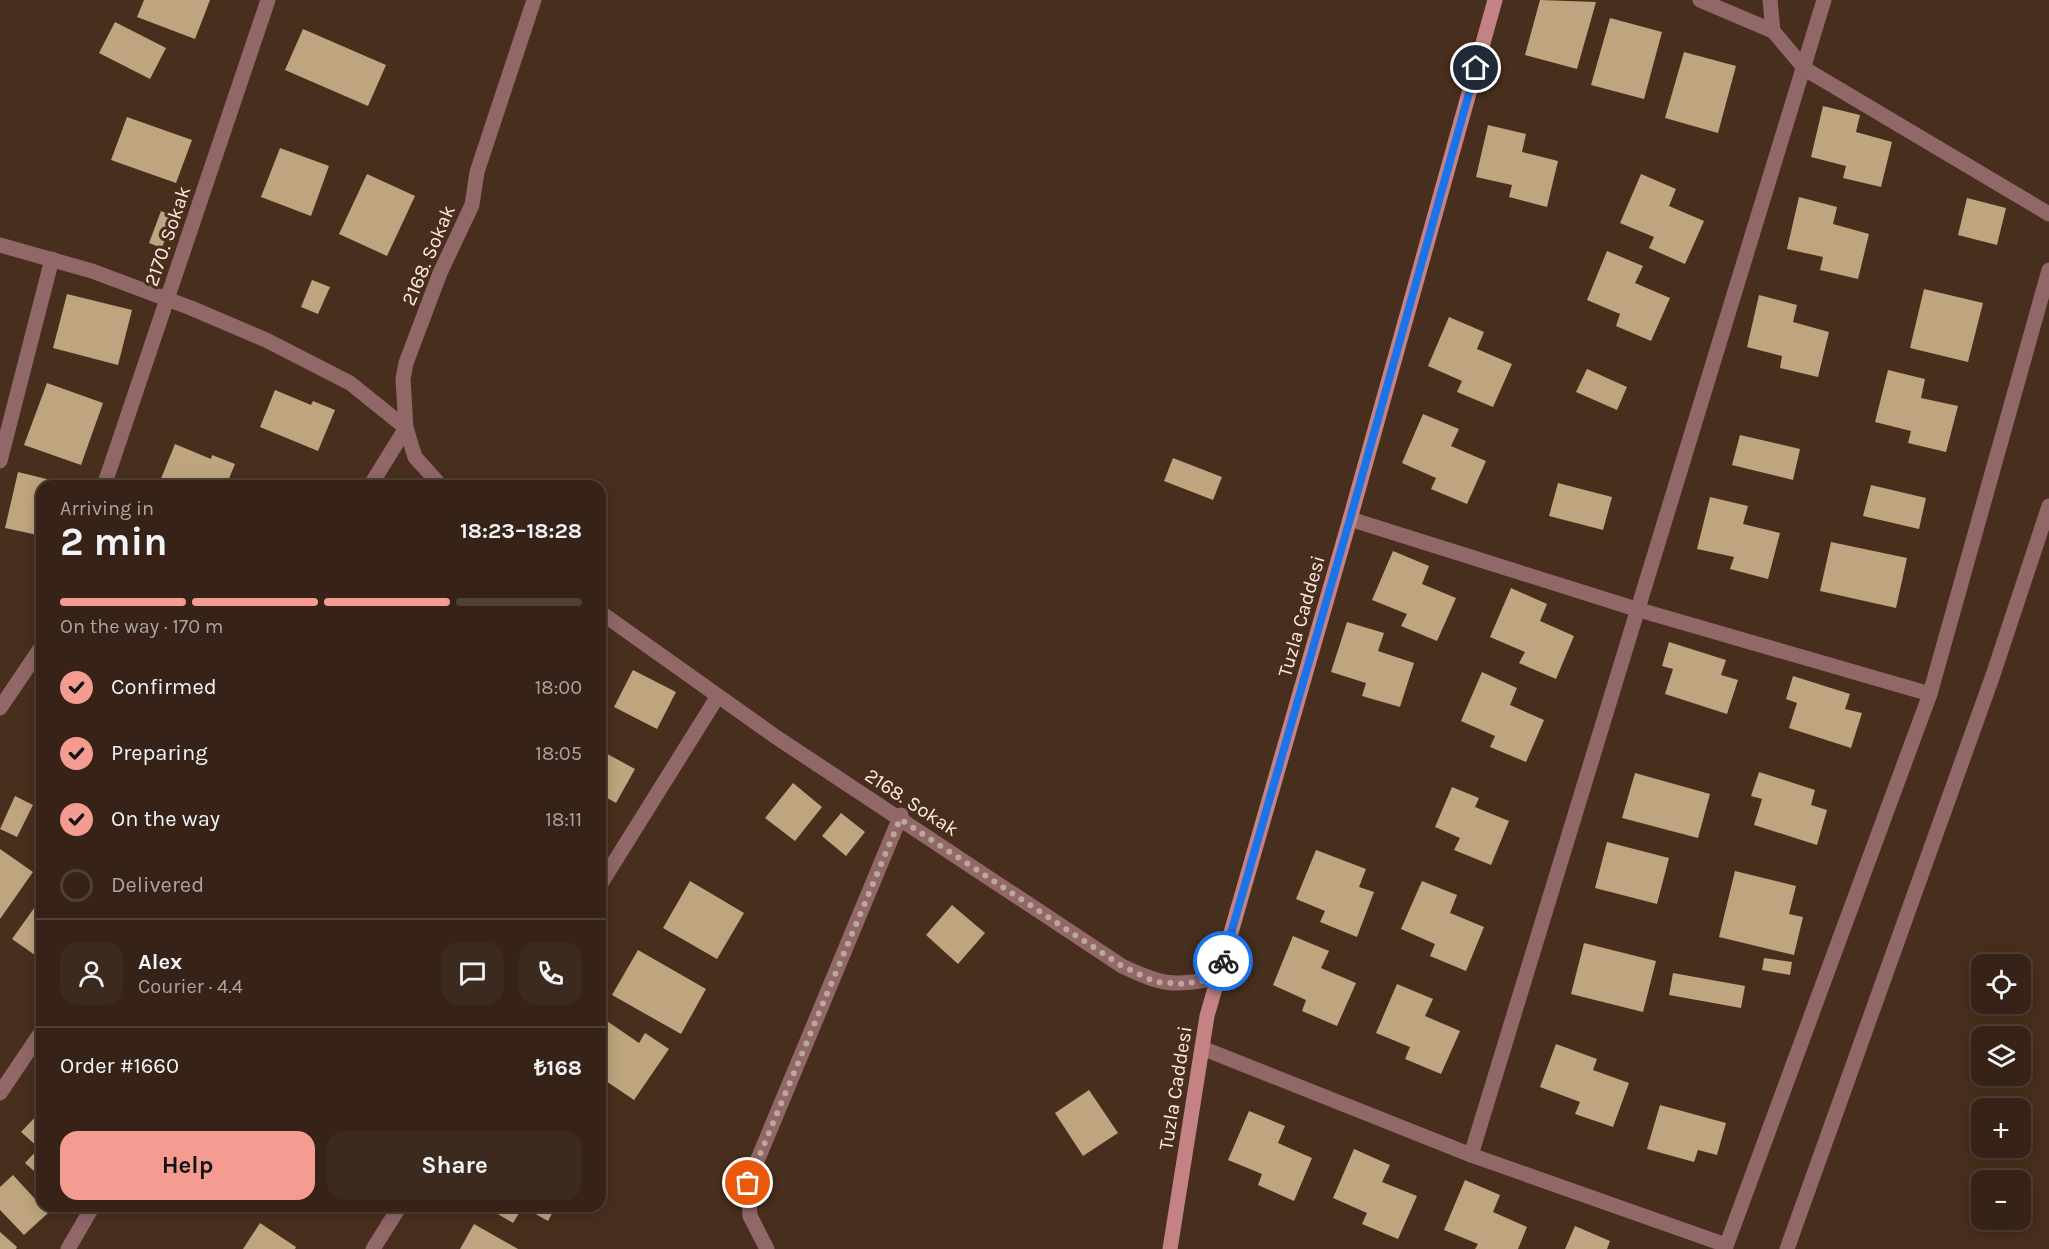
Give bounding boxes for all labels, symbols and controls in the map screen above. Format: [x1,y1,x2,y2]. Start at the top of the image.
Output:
pin [1450,42,1501,93]
icon: home [1459,51,1492,84]
street label: 2170. Sokak [140,183,195,289]
street label: 2168. Sokak [397,202,460,309]
text: Arriving in [60,497,154,520]
text: 18:23–18:28 [460,518,582,544]
text: 2 min [60,519,168,565]
street label: Tuzla Caddesi [1273,553,1330,680]
text: On the way · 170 m [60,615,224,638]
icon: check [60,671,93,704]
text: Confirmed [111,674,217,700]
text: 18:00 [535,676,582,699]
icon: check [60,737,93,770]
text: Preparing [111,740,208,766]
text: 18:05 [535,742,582,765]
street label: 2168. Sokak [861,764,963,841]
icon: check [60,803,93,836]
text: On the way [111,806,220,832]
text: 18:11 [545,808,582,831]
text: Delivered [111,872,204,898]
courier [1193,931,1253,991]
button: person [60,942,123,1005]
button: chat [441,942,504,1005]
button: phone [519,942,582,1005]
icon: bike [1207,945,1240,978]
text: Alex [138,949,182,975]
map controls [1971,954,2031,1230]
button: locate [1971,954,2031,1014]
text: Courier · 4.4 [138,975,243,998]
street label: Tuzla Caddesi [1154,1024,1197,1152]
button: layers [1971,1026,2031,1086]
text: Order #1660 [60,1053,179,1079]
text: ₺168 [534,1055,582,1081]
button: + [1971,1098,2031,1158]
button: Help [60,1131,315,1200]
button: Share [327,1131,582,1200]
pin [722,1157,773,1208]
icon: bag [731,1166,764,1199]
button: − [1971,1170,2031,1230]

